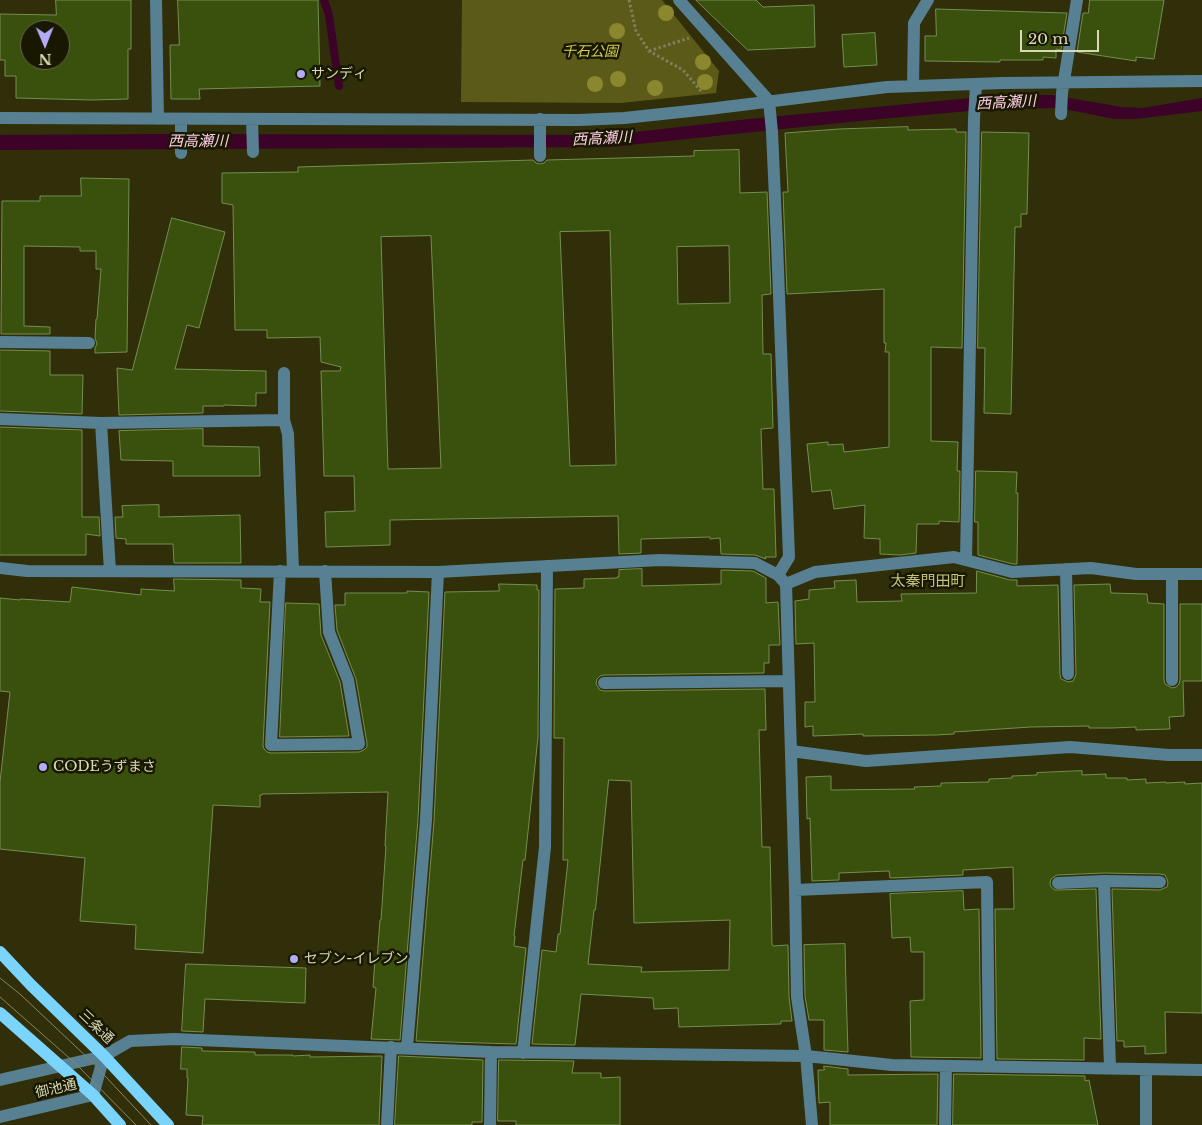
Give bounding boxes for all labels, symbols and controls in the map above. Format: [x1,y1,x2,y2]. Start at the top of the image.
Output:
north arrow [20,20,70,70]
scale bar [1022,20,1101,52]
text: 20 m [1028,29,1068,48]
park label: 千石公園 [562,44,618,60]
text: N [39,50,52,68]
place label: サンディ [311,66,367,82]
marker: サンディ [295,68,307,80]
water label: 西高瀬川 [976,92,1036,114]
water label: 西高瀬川 [572,128,632,150]
water label: 西高瀬川 [168,133,228,151]
district label: 太秦門田町 [891,573,965,591]
place label: CODEうずまさ [53,759,156,775]
marker: CODEうずまさ [37,761,49,773]
place label: セブン-イレブン [304,951,408,967]
marker: セブン-イレブン [288,953,300,965]
street label: 三条通 [75,1006,117,1048]
street label: 御池通 [34,1076,78,1102]

